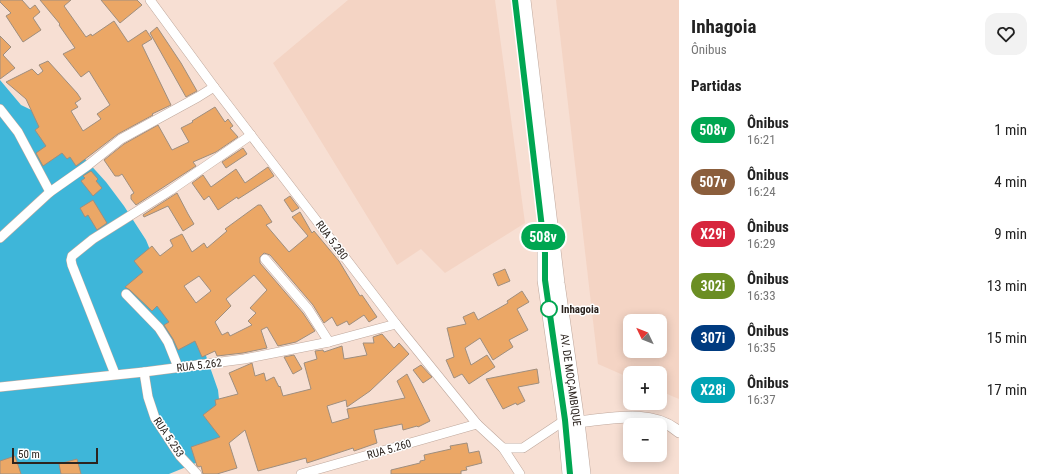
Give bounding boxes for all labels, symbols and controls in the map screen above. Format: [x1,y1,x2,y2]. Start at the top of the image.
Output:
button: heart [985,13,1027,55]
text: Inhagoia [691,15,757,38]
text: Ônibus [691,42,727,57]
text: Partidas [691,77,742,95]
text: Ônibus [747,114,789,132]
text: 1 min [994,121,1027,139]
text: 508v [699,122,727,138]
text: 16:21 [747,132,776,147]
text: Ônibus [747,166,789,184]
text: 4 min [994,173,1027,191]
text: 507v [699,174,727,190]
text: 16:24 [747,184,776,199]
street label: RUA 5.280 [313,218,350,262]
text: Ônibus [747,218,789,236]
line badge: 508v [515,224,571,250]
text: 9 min [994,225,1027,243]
text: X29i [700,226,726,242]
text: 508v [529,229,557,245]
text: 16:29 [747,236,776,251]
text: Ônibus [747,270,789,288]
text: 13 min [987,277,1027,295]
text: 302i [701,278,725,294]
text: 16:33 [747,288,776,303]
marker: Inhagoia [540,300,558,318]
place label: Inhagoia [561,303,599,316]
north arrow [623,314,667,358]
map controls [623,314,667,462]
text: Ônibus [747,322,789,340]
text: 15 min [987,329,1027,347]
text: 307i [701,330,725,346]
street label: AV. DE MOÇAMBIQUE [558,333,584,428]
text: 16:35 [747,340,776,355]
street label: RUA 5.262 [176,356,222,375]
button: + [623,366,667,410]
text: Ônibus [747,374,789,392]
text: 17 min [987,381,1027,399]
text: X28i [700,382,726,398]
text: 16:37 [747,392,776,407]
street label: RUA 5.253 [151,415,187,460]
button: − [623,418,667,462]
street label: RUA 5.260 [366,437,413,462]
scale bar [12,446,98,465]
text: 50 m [18,448,40,461]

